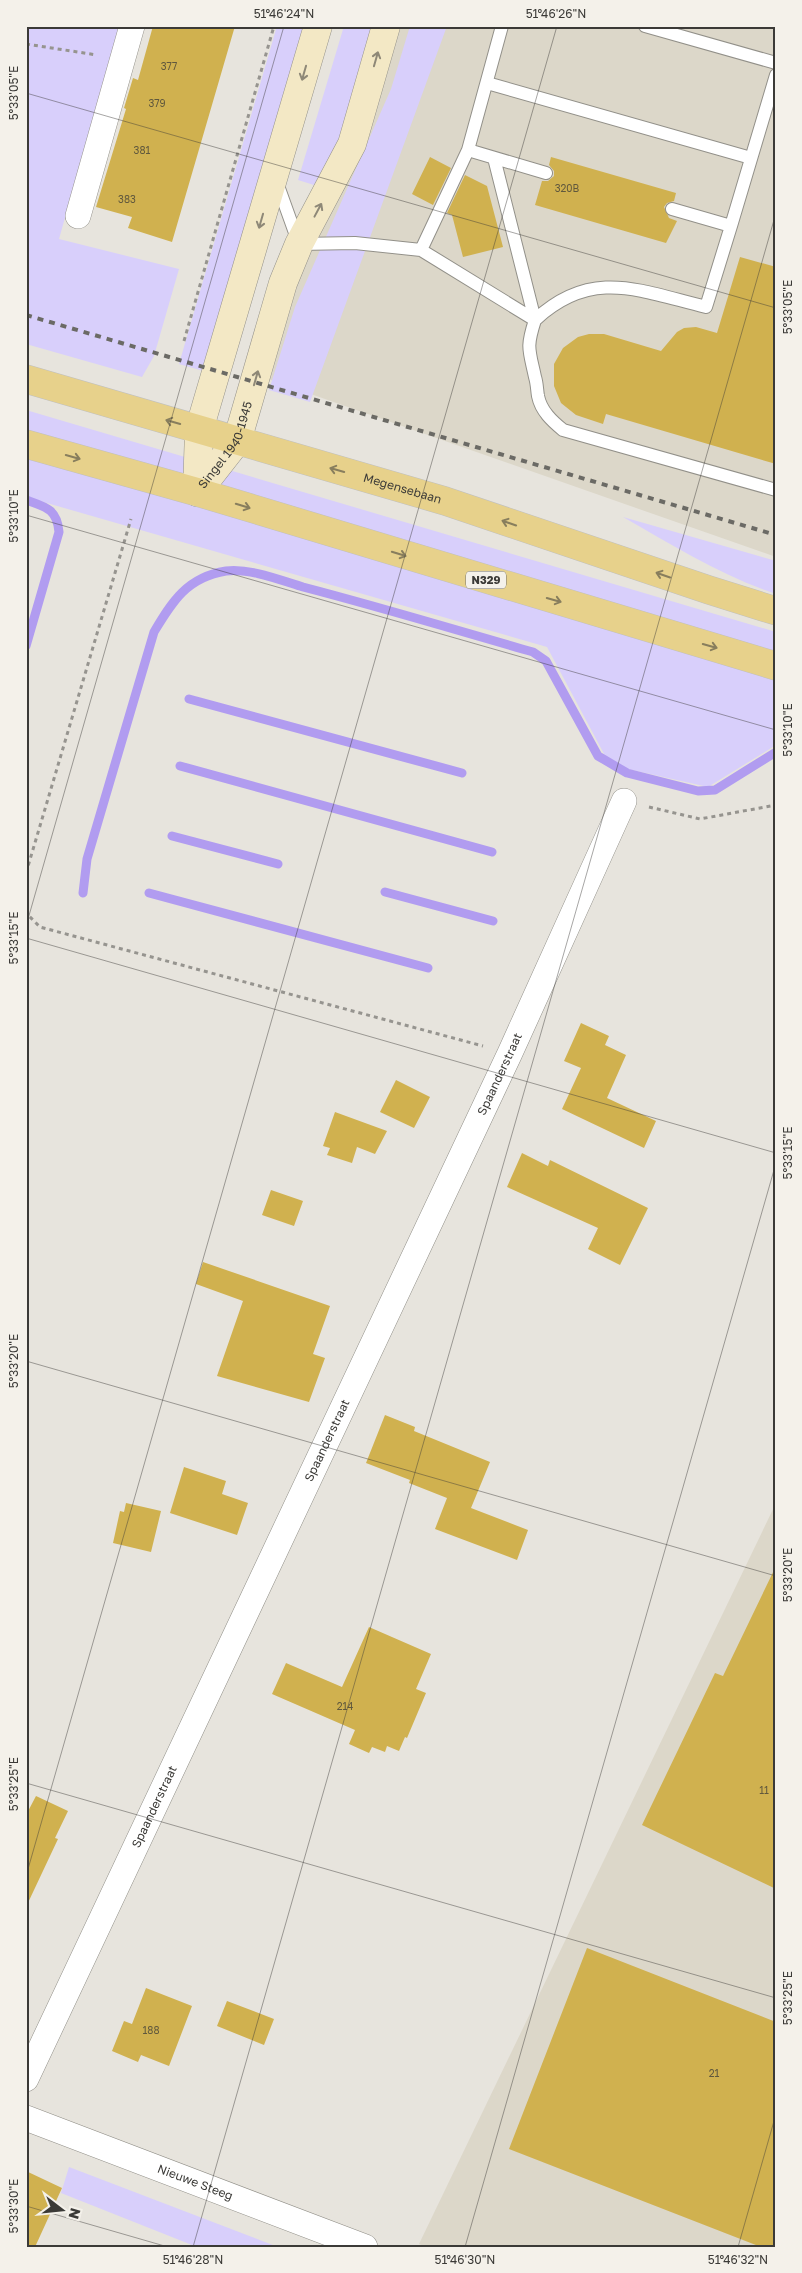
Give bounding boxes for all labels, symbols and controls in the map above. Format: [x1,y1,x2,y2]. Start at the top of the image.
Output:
text: 51°46'24"N [254,6,314,21]
text: 51°46'26"N [526,6,586,21]
one-way arrow [372,51,382,67]
house number: 377 [161,60,177,72]
one-way arrow [298,65,308,81]
text: 5°33'05"E [6,66,21,120]
house number: 379 [148,97,166,109]
house number: 381 [134,144,151,156]
house number: 320B [555,182,580,194]
house number: 383 [118,193,136,205]
one-way arrow [313,202,323,217]
one-way arrow [256,213,265,229]
text: 5°33'05"E [780,280,795,334]
one-way arrow [252,370,262,386]
street label: Singel 1940-1945 [195,400,255,491]
one-way arrow [166,417,182,427]
one-way arrow [65,453,81,463]
one-way arrow [329,465,345,474]
street label: Megensebaan [362,470,443,507]
text: 5°33'10"E [6,489,21,543]
one-way arrow [235,502,251,512]
one-way arrow [502,518,517,527]
one-way arrow [390,549,406,559]
one-way arrow [655,570,671,579]
road number: N329 [466,572,506,588]
one-way arrow [546,596,562,606]
one-way arrow [702,642,718,652]
text: 5°33'10"E [780,703,795,757]
text: 5°33'15"E [6,911,21,965]
street label: Spaanderstraat [474,1030,525,1117]
text: 5°33'15"E [780,1126,795,1180]
text: 5°33'20"E [6,1334,21,1388]
street label: Spaanderstraat [301,1397,353,1484]
text: 5°33'20"E [780,1548,795,1602]
house number: 214 [337,1700,353,1712]
text: 5°33'25"E [6,1757,21,1811]
street label: Spaanderstraat [128,1763,180,1850]
house number: 11 [759,1784,769,1796]
text: 5°33'25"E [780,1971,795,2025]
house number: 188 [142,2024,160,2036]
house number: 21 [709,2067,719,2079]
street label: Nieuwe Steeg [155,2161,235,2203]
text: 5°33'30"E [6,2179,21,2233]
north arrow [38,2186,88,2236]
text: N [65,2206,85,2221]
text: 51°46'28"N [163,2252,223,2267]
text: 51°46'30"N [435,2252,495,2267]
text: 51°46'32"N [708,2252,768,2267]

